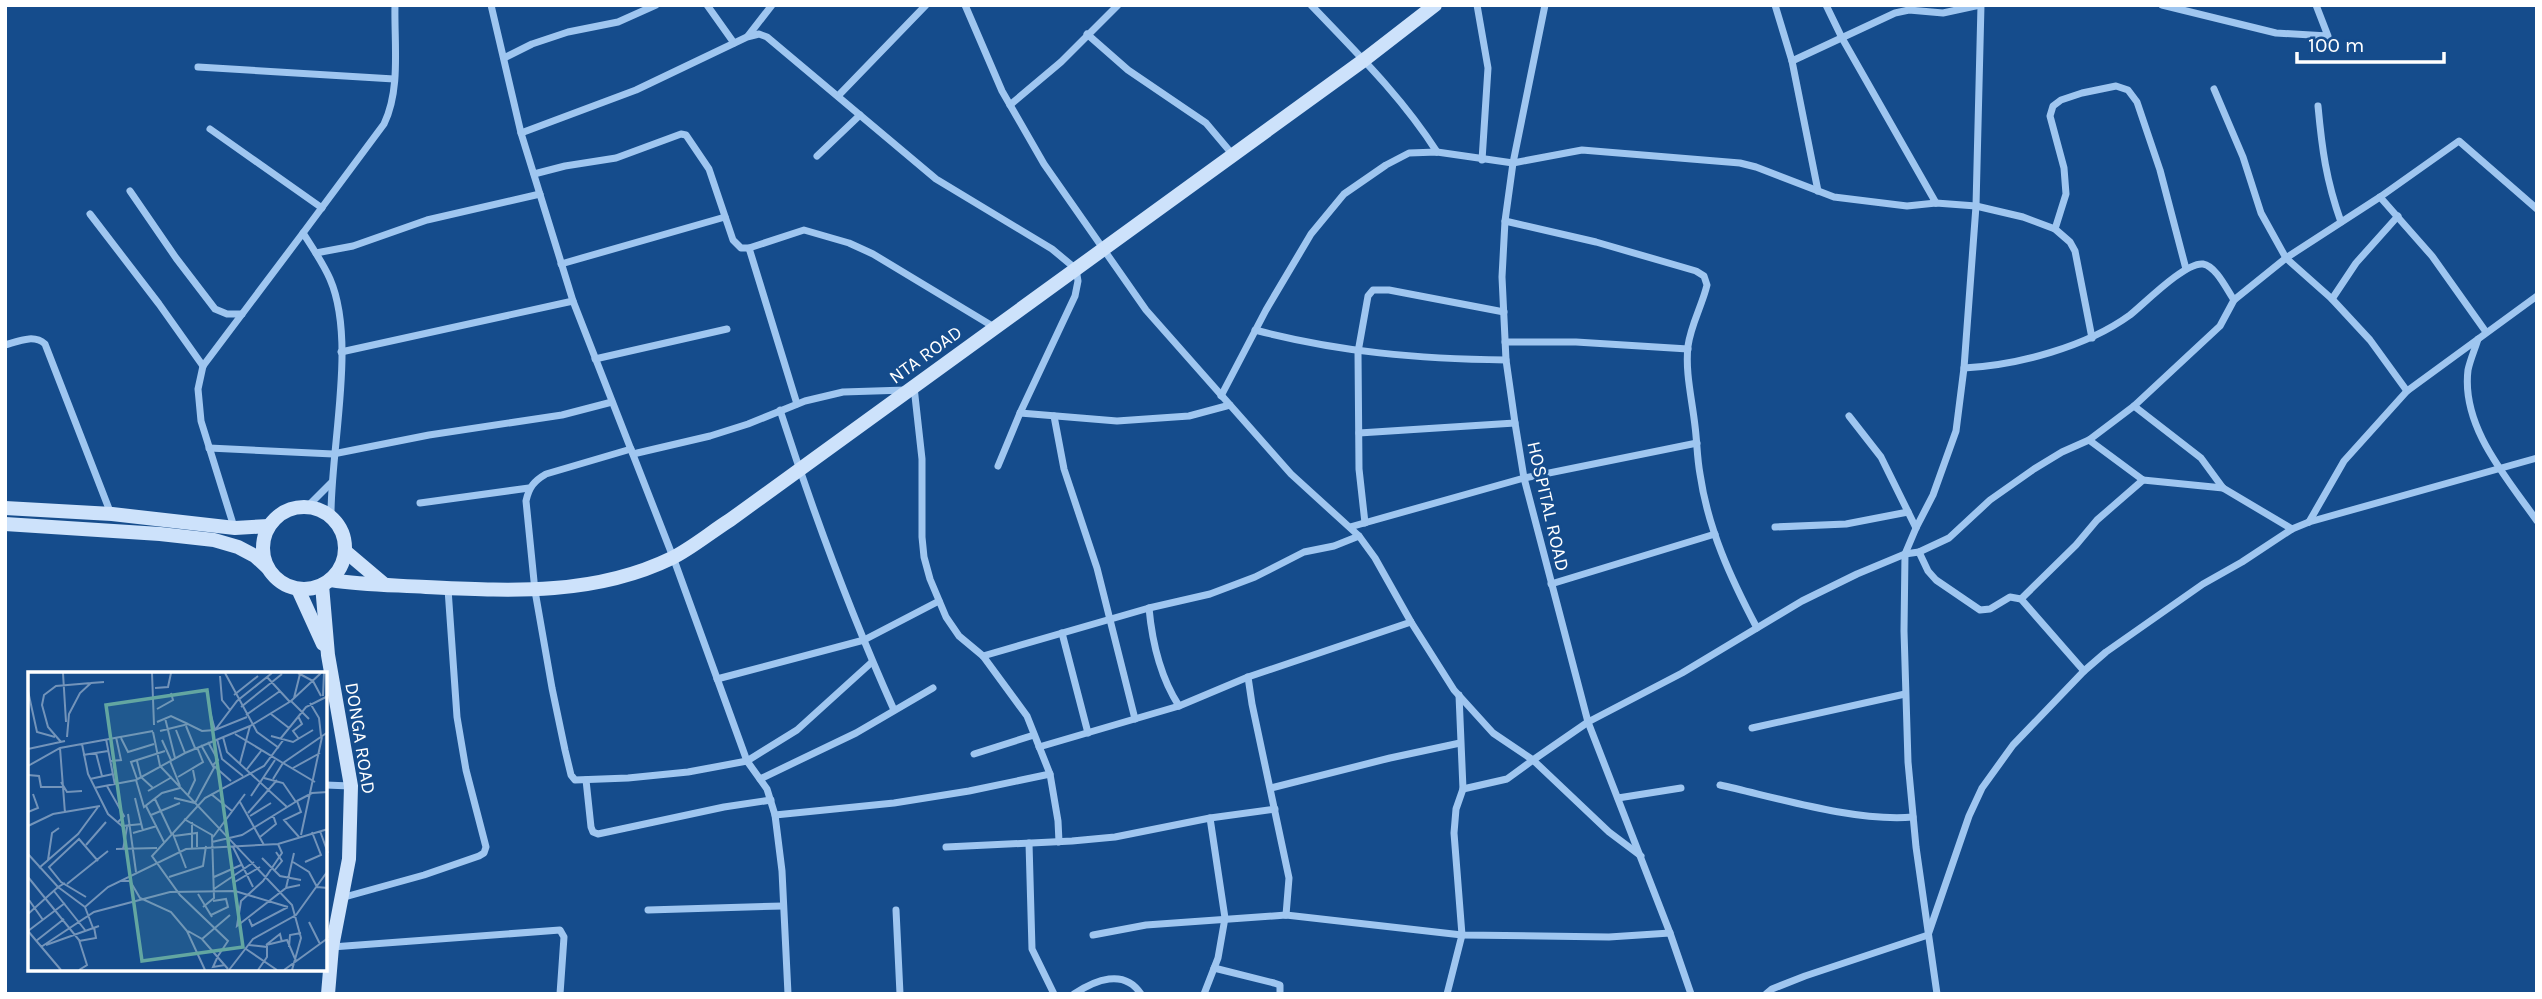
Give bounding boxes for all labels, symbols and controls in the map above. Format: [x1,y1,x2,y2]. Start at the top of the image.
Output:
scale bar [2297,21,2444,65]
text: 100 m [2308,33,2365,57]
street label: NTA ROAD [885,321,966,389]
street label: HOSPITAL ROAD [1522,439,1574,573]
inset map [28,672,327,971]
street label: DONGA ROAD [340,681,380,796]

